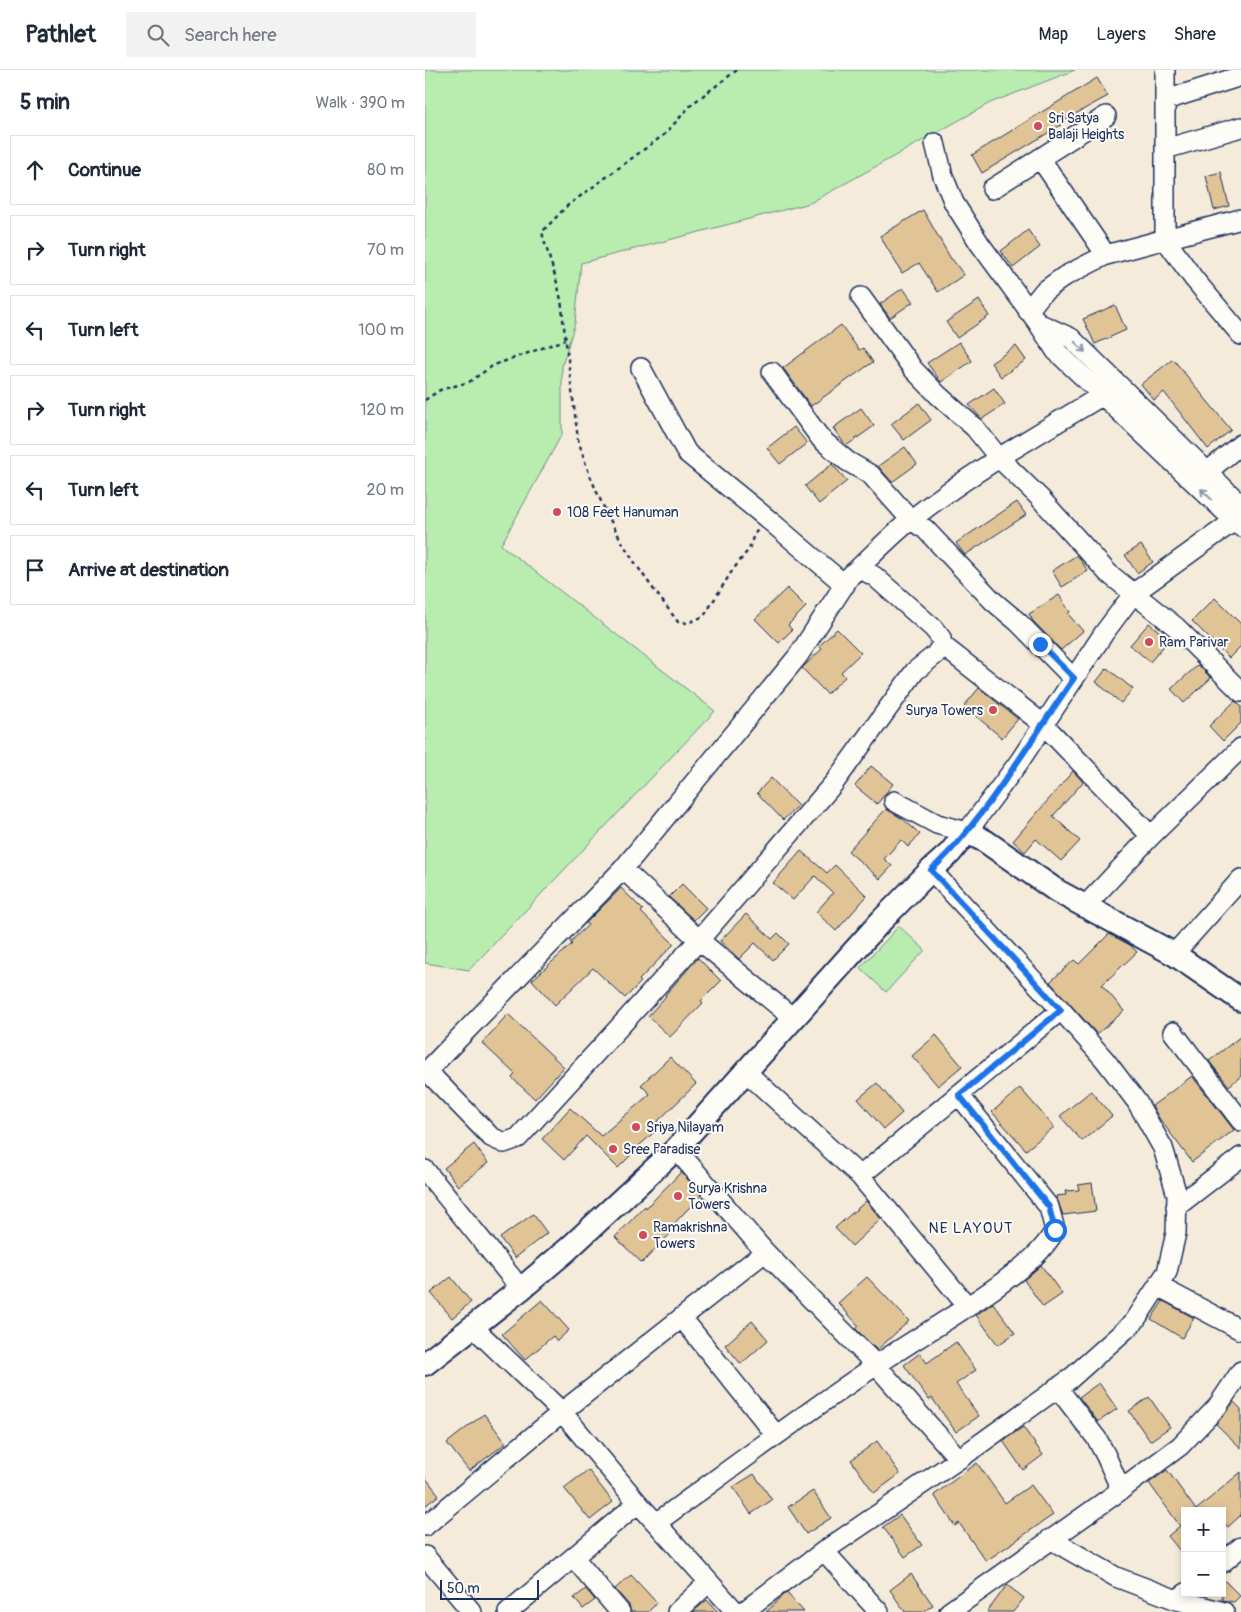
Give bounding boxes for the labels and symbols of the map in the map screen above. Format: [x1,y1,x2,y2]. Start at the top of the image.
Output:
place label: Sri Satya Balaji Heights [1048,110,1125,143]
marker: Sri Satya Balaji Heights [1032,120,1044,132]
one-way arrow [1074,340,1086,353]
one-way arrow [1200,487,1212,500]
place label: 108 Feet Hanuman [567,504,679,521]
marker: 108 Feet Hanuman [551,506,563,518]
route end [1029,633,1052,656]
place label: Ram Parivar [1159,634,1228,651]
marker: Ram Parivar [1143,636,1155,648]
place label: Surya Towers [905,702,984,719]
marker: Surya Towers [987,704,999,716]
place label: Sriya Nilayam [646,1119,724,1136]
marker: Sriya Nilayam [630,1121,642,1133]
place label: Sree Paradise [623,1141,701,1158]
marker: Sree Paradise [607,1143,619,1155]
place label: Surya Krishna Towers [688,1180,767,1213]
marker: Surya Krishna Towers [672,1190,684,1202]
place label: Ramakrishna Towers [653,1219,727,1252]
district label: NE LAYOUT [929,1219,1013,1238]
route start [1044,1219,1067,1242]
marker: Ramakrishna Towers [637,1229,649,1241]
scale bar [440,1577,539,1600]

